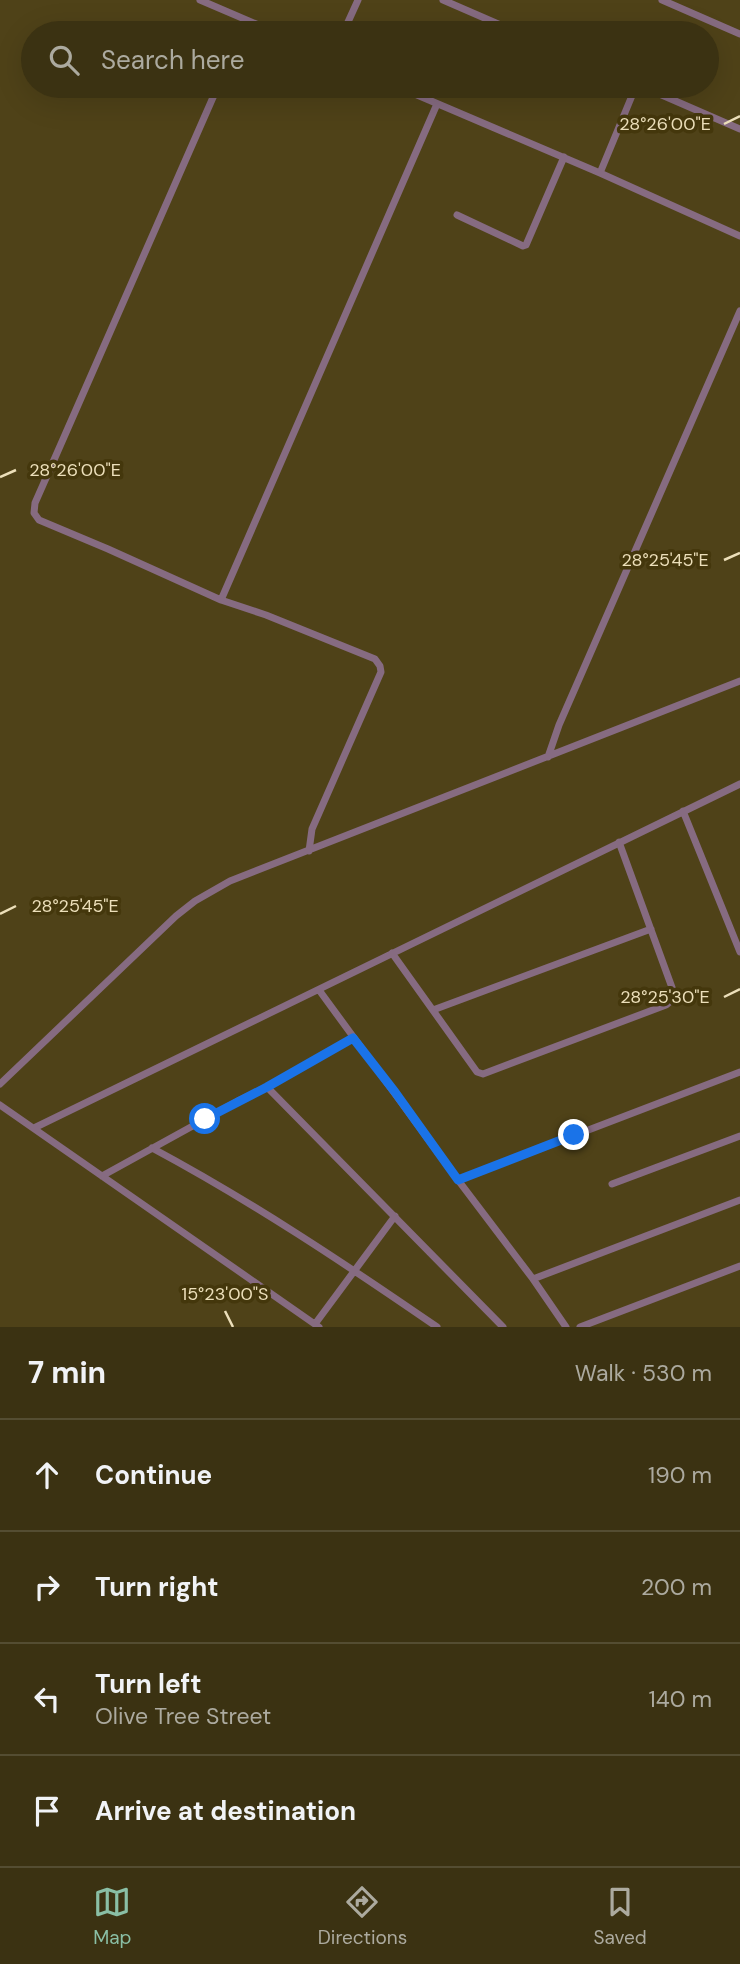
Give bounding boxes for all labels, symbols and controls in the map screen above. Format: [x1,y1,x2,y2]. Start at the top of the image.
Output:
search box [21,21,719,98]
icon: search [45,41,83,79]
text: Search here [101,43,244,77]
text: 28°26'00"E [619,112,711,136]
text: 28°26'00"E [29,458,121,482]
text: 28°25'45"E [621,548,709,572]
text: 28°25'45"E [31,894,119,918]
text: 28°25'30"E [620,985,710,1009]
route start [189,1103,220,1134]
route end [558,1119,589,1150]
text: 15°23'00"S [182,1282,268,1306]
text: 7 min [28,1353,106,1392]
text: Walk · 530 m [575,1358,712,1388]
icon: ahead [28,1456,66,1494]
text: Continue [95,1458,212,1492]
text: 190 m [648,1460,712,1490]
icon: right [28,1568,66,1606]
text: Turn right [95,1570,219,1604]
text: 200 m [641,1572,712,1602]
text: Turn left [95,1667,202,1701]
icon: left [28,1680,66,1718]
text: 140 m [649,1684,712,1714]
text: Olive Tree Street [95,1701,271,1731]
icon: arrive [28,1792,66,1830]
text: Arrive at destination [95,1794,356,1828]
tab: Map [93,1883,131,1950]
tab: Directions [318,1883,407,1950]
tab: Saved [594,1883,647,1950]

